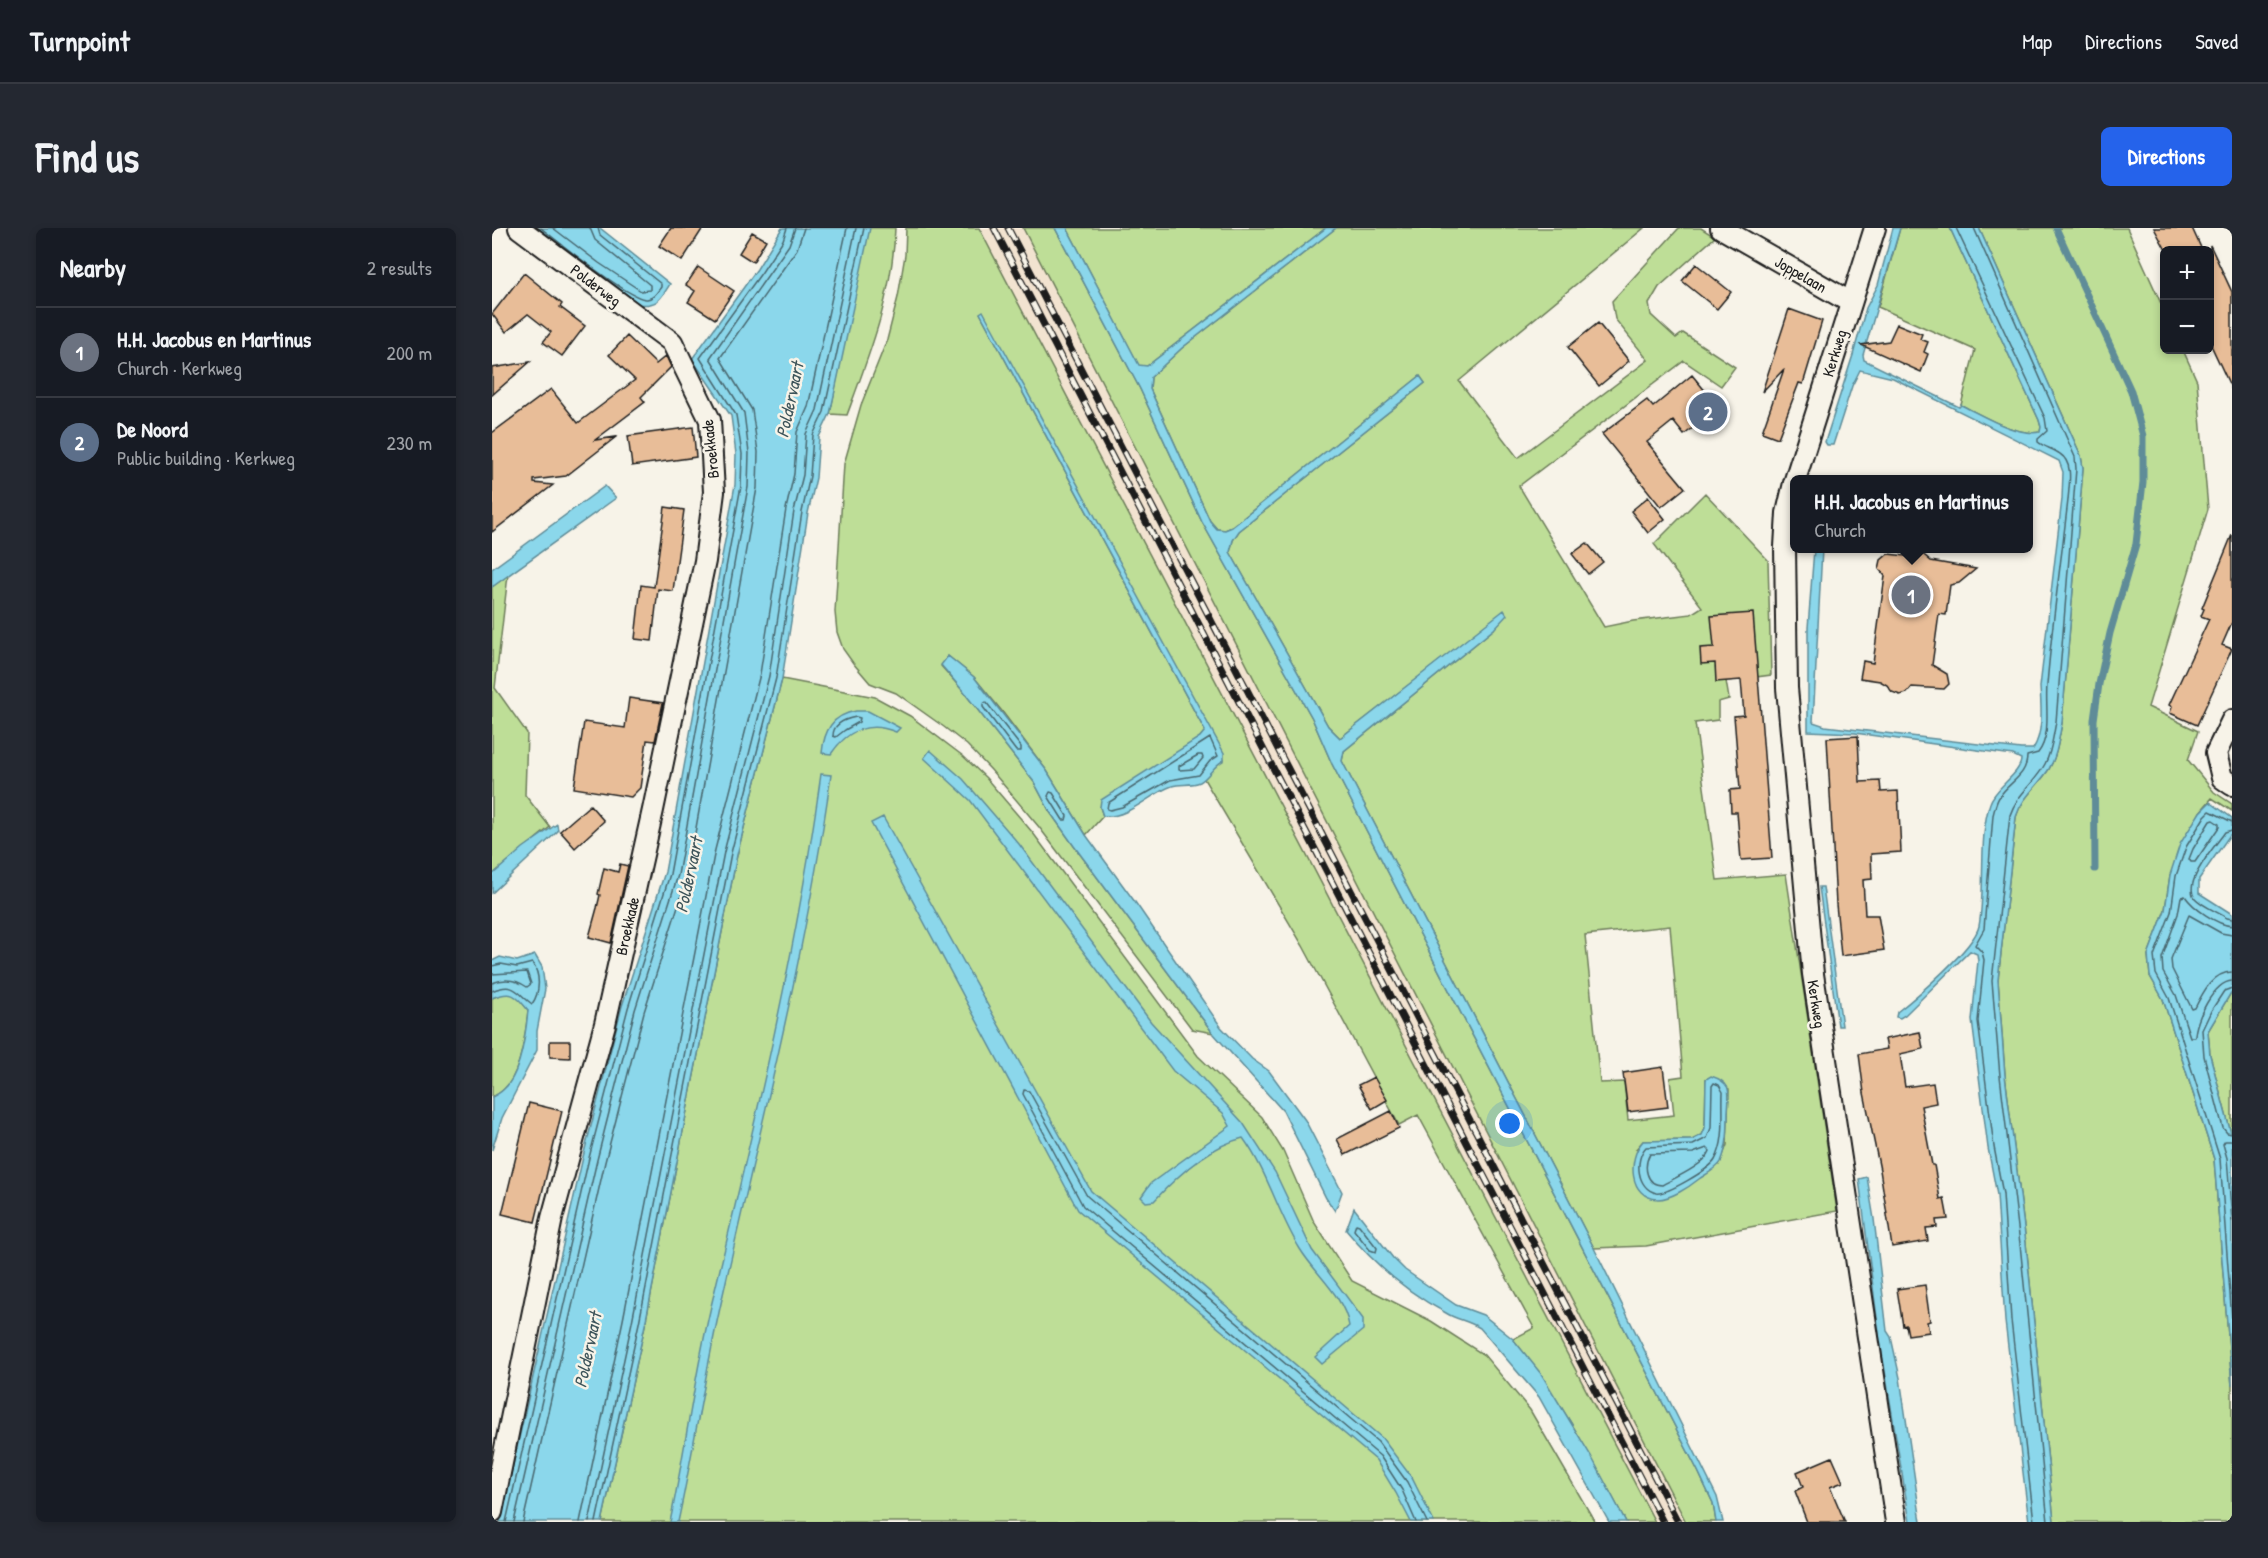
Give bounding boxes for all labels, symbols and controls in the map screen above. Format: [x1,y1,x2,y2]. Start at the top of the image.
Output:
text: Turnpoint [30,22,130,60]
text: Map [2022,27,2052,56]
text: Directions [2085,27,2162,56]
text: Saved [2195,27,2238,56]
button: Directions [2101,127,2232,186]
text: Find us [36,128,139,185]
map controls [2160,246,2214,354]
button: + [2160,246,2214,300]
text: Nearby [60,250,126,285]
street label: Joppelaan [1771,250,1831,298]
text: 2 results [367,254,432,281]
street label: Polderweg [566,259,626,311]
button: − [2160,300,2214,354]
text: H.H. Jacobus en Martinus [117,324,311,354]
street label: Kerkweg [1816,327,1852,379]
text: 1 [76,339,83,366]
text: 200 m [387,339,432,366]
text: Church · Kerkweg [117,354,242,381]
water label: Poldervaart [769,357,810,440]
pin: 2 [1688,390,1728,435]
text: De Noord [117,414,188,444]
street label: Broekkade [696,418,724,480]
text: 2 [75,429,84,456]
text: 230 m [387,429,432,456]
text: Public building · Kerkweg [117,444,295,471]
popup [1790,475,2033,553]
text: H.H. Jacobus en Martinus [1814,486,2009,516]
text: Church [1814,516,1866,543]
pin: 1 [1892,572,1930,617]
water label: Poldervaart [668,832,709,915]
street label: Broekkade [610,894,645,957]
street label: Kerkweg [1802,978,1832,1030]
your location [1495,1109,1524,1138]
water label: Poldervaart [567,1307,608,1390]

